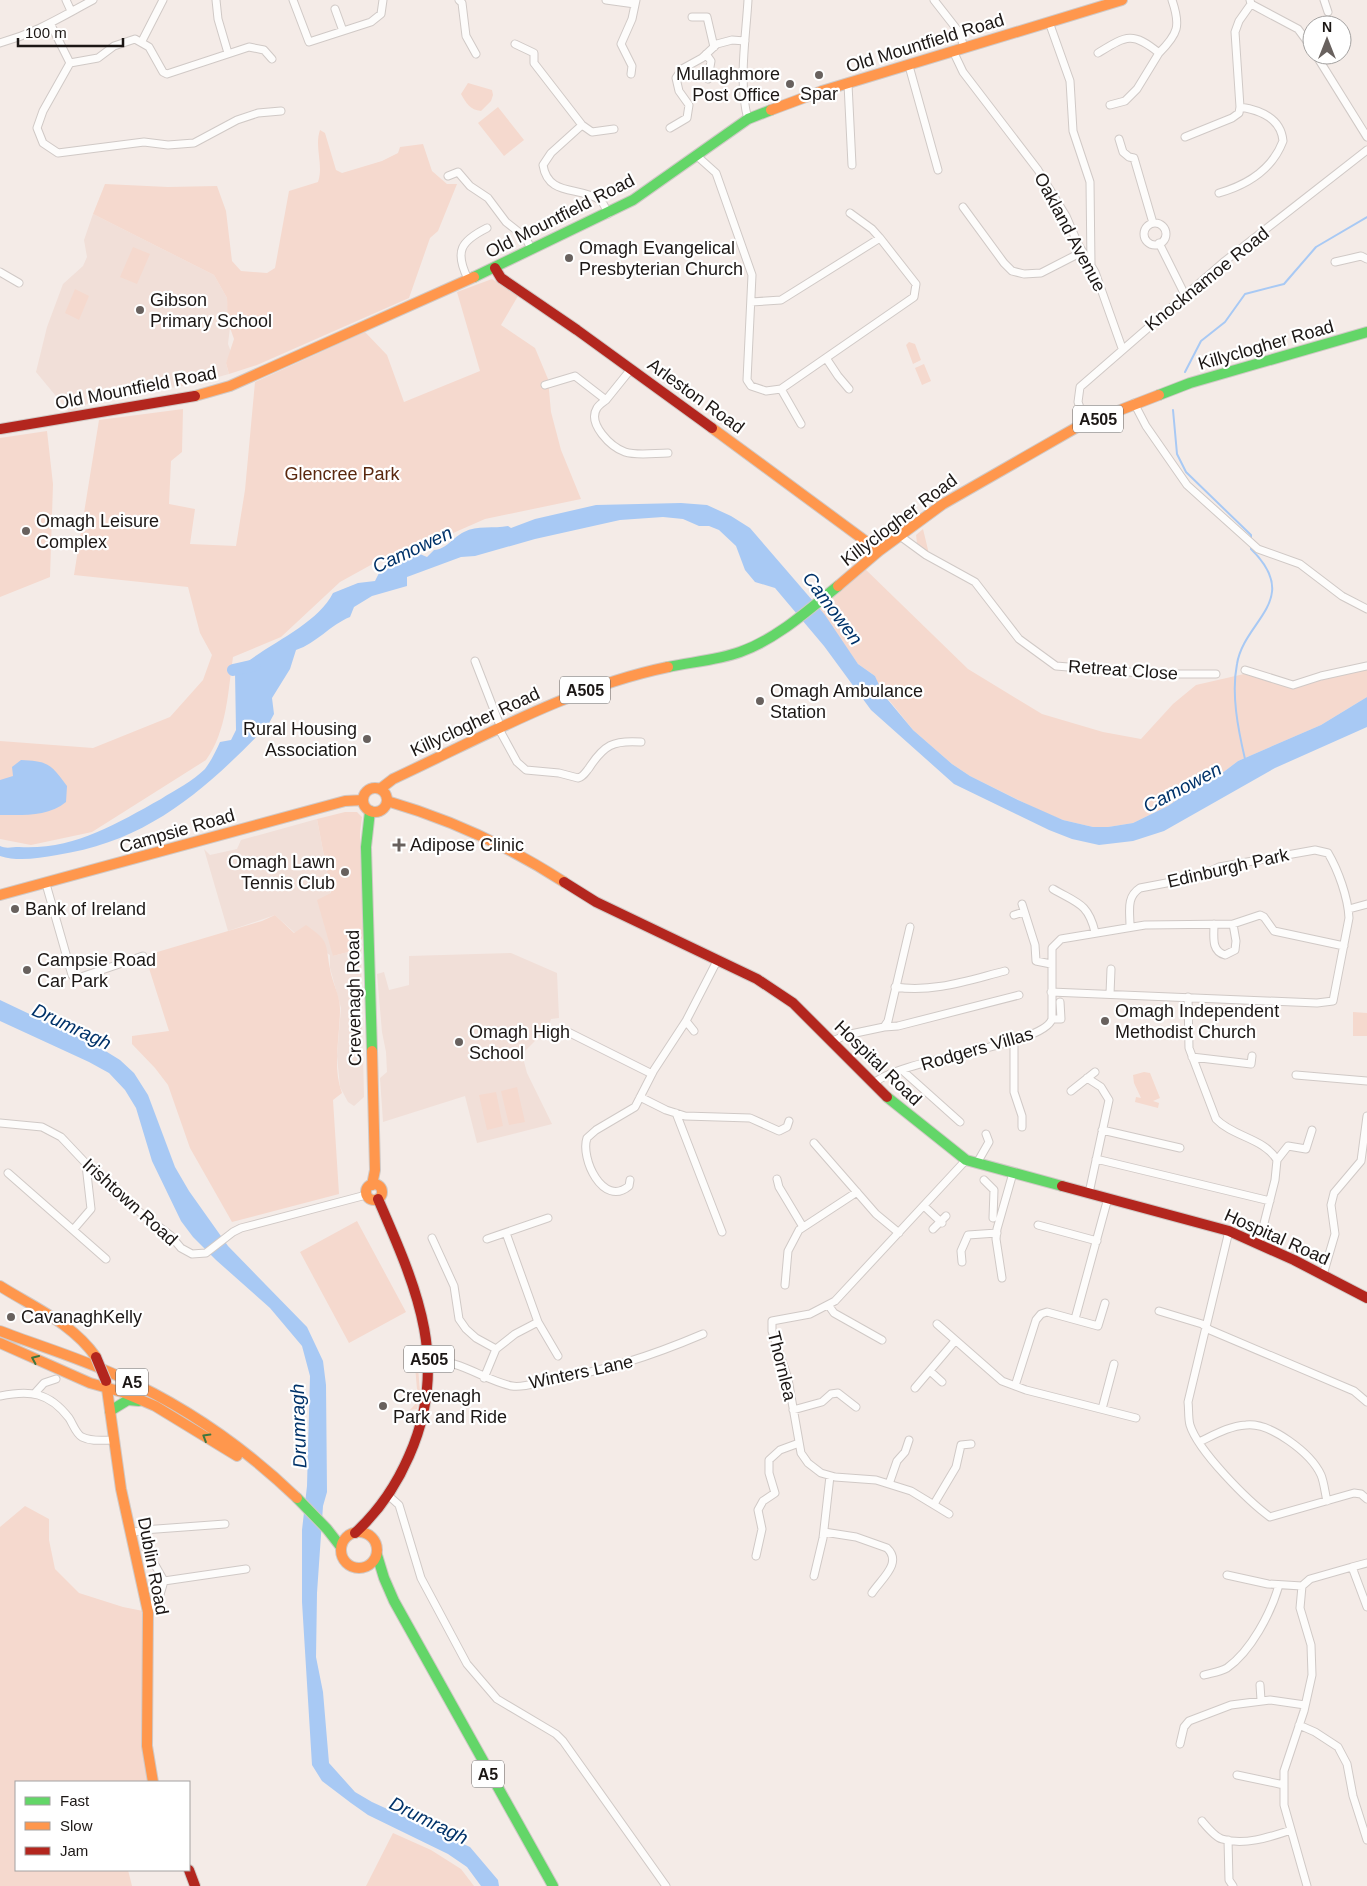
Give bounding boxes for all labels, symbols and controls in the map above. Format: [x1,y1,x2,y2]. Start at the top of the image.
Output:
street label: Old Mountfield Road [844,9,1006,77]
scale bar [18,15,122,47]
north arrow [1302,15,1352,65]
text: N [1322,19,1332,35]
text: 100 m [25,24,67,41]
place label: Mullaghmore Post Office [676,64,780,105]
marker: Spar [813,69,825,81]
marker: Mullaghmore Post Office [784,78,796,90]
place label: Spar [800,84,838,104]
street label: Oakland Avenue [1030,169,1110,295]
street label: Old Mountfield Road [482,170,638,262]
street label: Knocknamoe Road [1141,223,1273,335]
place label: Omagh Evangelical Presbyterian Church [579,238,743,279]
marker: Omagh Evangelical Presbyterian Church [563,252,575,264]
place label: Gibson Primary School [150,290,272,331]
marker: Gibson Primary School [134,304,146,316]
street label: Killyclogher Road [1196,316,1336,374]
street label: Arleston Road [644,354,748,438]
street label: Old Mountfield Road [54,363,218,413]
road number: A505 [1073,406,1123,432]
park label: Glencree Park [284,464,401,484]
street label: Killyclogher Road [837,470,961,570]
place label: Omagh Leisure Complex [36,511,159,552]
water label: Camowen [369,522,455,577]
marker: Omagh Leisure Complex [20,525,32,537]
water label: Camowen [798,568,867,649]
street label: Retreat Close [1067,656,1179,684]
road number: A505 [560,676,610,704]
place label: Omagh Ambulance Station [770,681,923,722]
street label: Killyclogher Road [407,683,543,761]
marker: Omagh Ambulance Station [754,695,766,707]
place label: Rural Housing Association [243,719,357,760]
marker: Rural Housing Association [361,733,373,745]
water label: Camowen [1140,758,1225,817]
street label: Campsie Road [117,805,237,857]
place label: Adipose Clinic [410,835,524,855]
marker: Adipose Clinic [392,838,406,852]
street label: Edinburgh Park [1165,844,1292,892]
place label: Omagh Lawn Tennis Club [228,852,335,893]
marker: Omagh Lawn Tennis Club [339,866,351,878]
place label: Bank of Ireland [25,899,146,919]
marker: Bank of Ireland [9,903,21,915]
street label: Crevenagh Road [343,930,365,1066]
place label: Campsie Road Car Park [37,950,156,991]
marker: Campsie Road Car Park [21,964,33,976]
water label: Drumragh [29,999,115,1054]
place label: Omagh Independent Methodist Church [1115,1001,1279,1042]
marker: Omagh Independent Methodist Church [1099,1015,1111,1027]
street label: Hospital Road [830,1017,926,1109]
place label: Omagh High School [469,1022,570,1063]
street label: Rodgers Villas [919,1023,1035,1075]
marker: Omagh High School [453,1036,465,1048]
street label: Irishtown Road [79,1154,181,1250]
street label: Hospital Road [1221,1205,1333,1269]
place label: CavanaghKelly [21,1307,142,1327]
marker: CavanaghKelly [5,1311,17,1323]
street label: Thornlea [764,1329,801,1404]
road number: A505 [404,1346,454,1372]
street label: Winters Lane [527,1351,635,1393]
one-way arrow [31,1355,40,1365]
road number: A5 [116,1368,148,1395]
water label: Drumragh [287,1383,310,1469]
place label: Crevenagh Park and Ride [393,1386,507,1427]
marker: Crevenagh Park and Ride [377,1400,389,1412]
one-way arrow [203,1434,212,1444]
street label: Dublin Road [134,1515,172,1617]
road number: A5 [472,1760,504,1788]
legend [15,1781,190,1871]
text: Fast [60,1792,90,1809]
water label: Drumragh [386,1792,471,1848]
text: Slow [60,1817,93,1834]
text: Jam [60,1842,88,1859]

